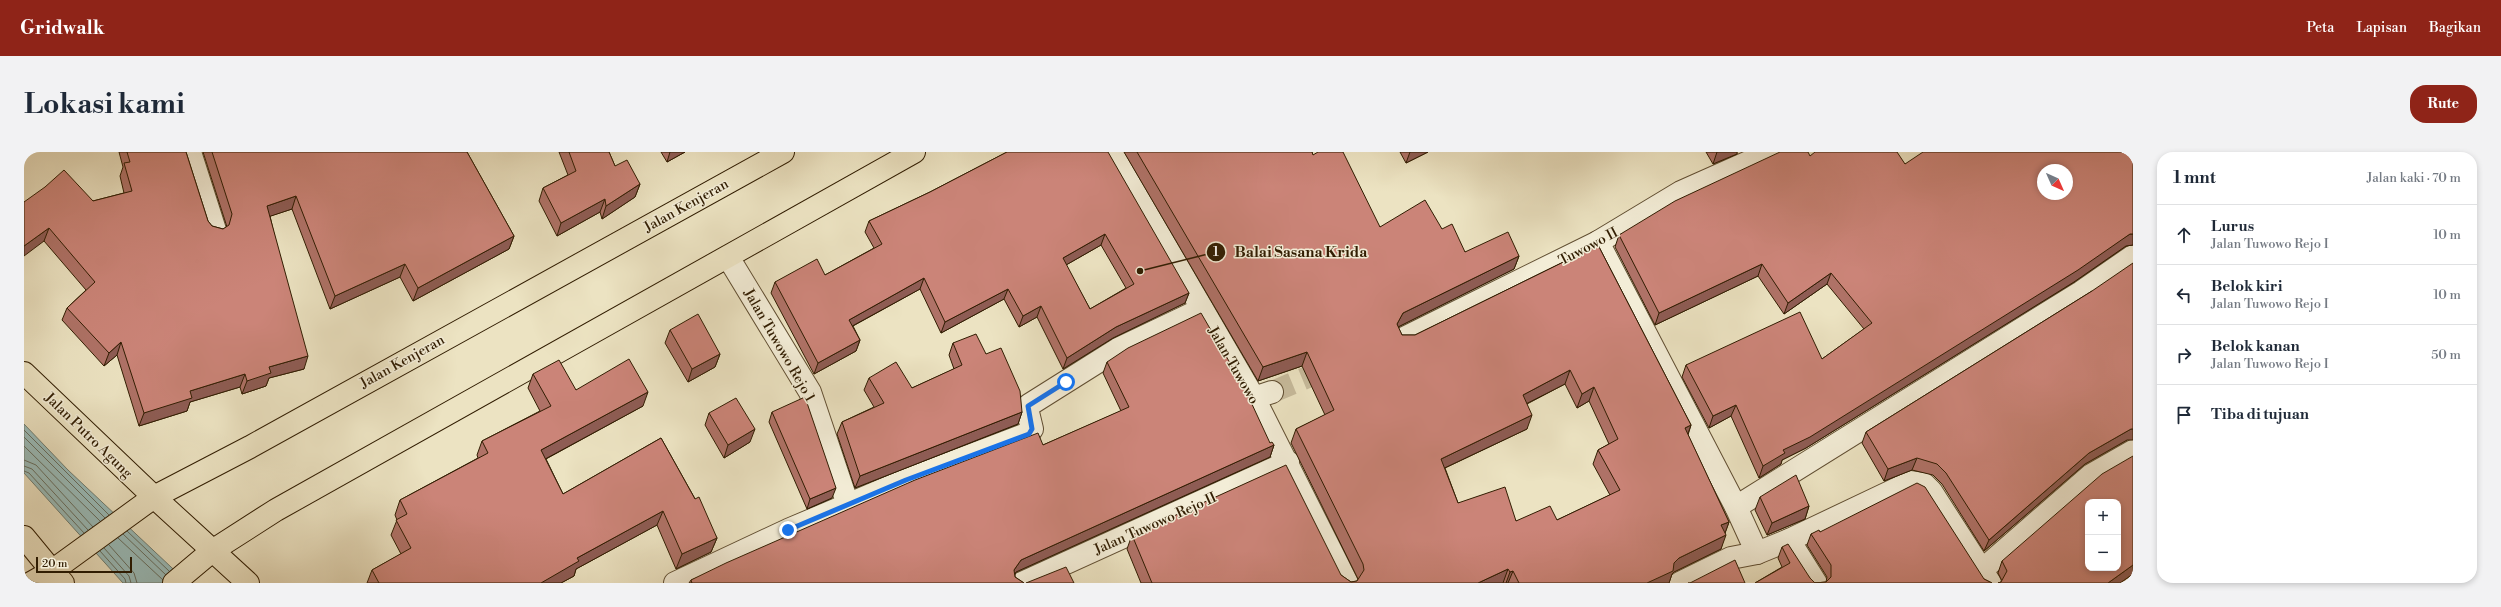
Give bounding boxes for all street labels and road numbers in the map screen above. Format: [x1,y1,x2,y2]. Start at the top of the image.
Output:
street label: Jalan Kenjeran [640,175,733,237]
street label: Tuwowo II [1556,223,1622,270]
street label: Jalan Tuwowo Rejo 1 [739,285,819,405]
street label: Jalan Tuwowo [1203,323,1263,408]
street label: Jalan Kenjeran [356,331,449,393]
street label: Jalan Putro Agung [40,388,137,483]
street label: Jalan Tuwowo Rejo II [1090,489,1220,559]

